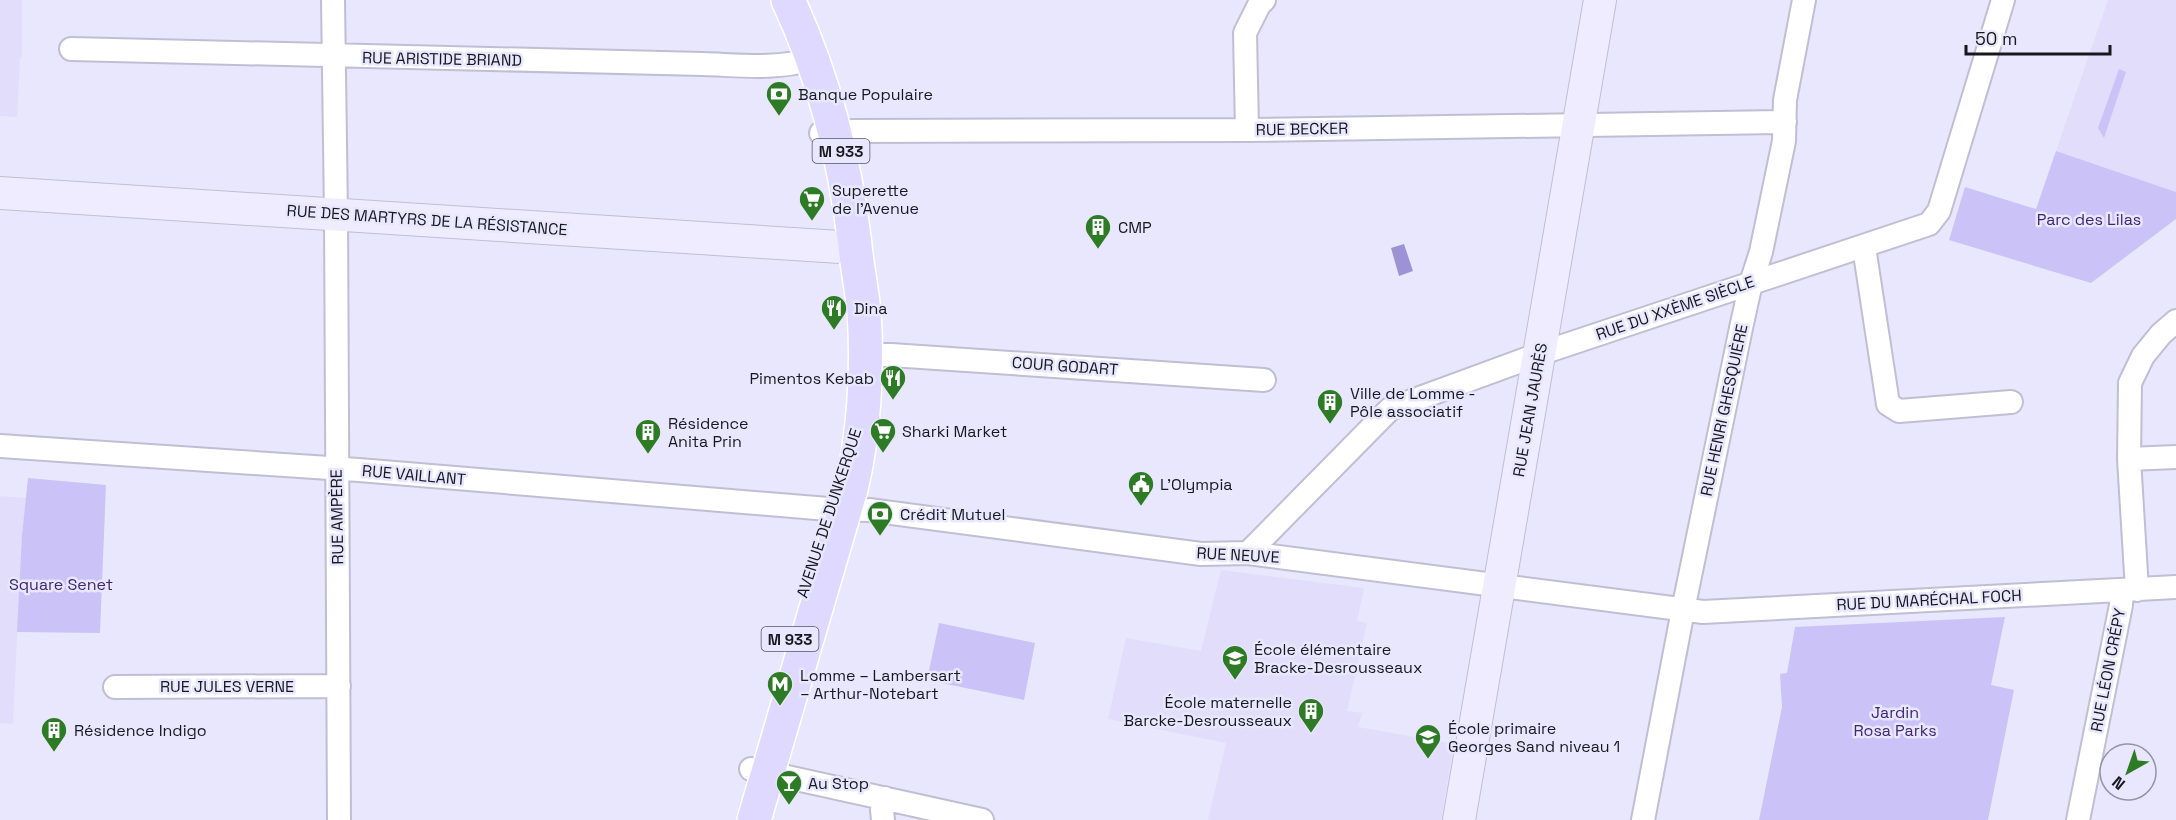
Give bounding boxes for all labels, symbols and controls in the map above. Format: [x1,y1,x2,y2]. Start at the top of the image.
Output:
scale bar [1966,18,2110,56]
text: 50 m [1975,27,2017,50]
street label: RUE ARISTIDE BRIAND [362,47,522,71]
bank icon: Banque Populaire [764,79,794,117]
place label: Banque Populaire [798,84,933,105]
street label: RUE BECKER [1256,118,1348,140]
road number: M 933 [812,139,870,163]
place label: Superette de l'Avenue [832,180,919,219]
supermarket icon: Superette de l'Avenue [797,184,827,222]
street label: RUE DES MARTYRS DE LA RÉSISTANCE [286,200,568,240]
park label: Parc des Lilas [2037,209,2141,230]
building icon: CMP [1083,212,1113,250]
place label: CMP [1118,217,1152,238]
street label: RUE DU XXÈME SIÈCLE [1593,271,1757,345]
restaurant icon: Dina [819,293,849,331]
place label: Dina [854,298,888,319]
street label: RUE HENRI GHESQUIÈRE [1695,322,1753,498]
street label: RUE JEAN JAURÈS [1508,341,1552,479]
street label: COUR GODART [1011,352,1119,380]
restaurant icon: Pimentos Kebab [878,363,908,401]
place label: Pimentos Kebab [749,368,874,389]
place label: Ville de Lomme - Pôle associatif [1350,383,1476,422]
building icon: Ville de Lomme - Pôle associatif [1315,387,1345,425]
place label: Résidence Anita Prin [668,413,749,452]
supermarket icon: Sharki Market [868,416,898,454]
building icon: Résidence Anita Prin [633,417,663,455]
place label: Sharki Market [902,421,1007,442]
street label: AVENUE DE DUNKERQUE [792,425,866,601]
street label: RUE VAILLANT [361,460,467,490]
street label: RUE AMPÈRE [326,469,348,565]
public building icon: L'Olympia [1126,469,1156,507]
place label: L'Olympia [1160,474,1233,495]
bank icon: Crédit Mutuel [865,499,895,537]
place label: Crédit Mutuel [900,504,1005,525]
street label: RUE NEUVE [1196,542,1280,568]
park label: Square Senet [9,574,113,595]
street label: RUE DU MARÉCHAL FOCH [1836,585,2022,615]
street label: RUE LÉON CRÉPY [2086,606,2130,734]
road number: M 933 [762,627,818,651]
place label: École élémentaire Bracke-Desrousseaux [1254,639,1422,678]
school or university icon: École élémentaire Bracke-Desrousseaux [1220,643,1250,681]
place label: Lomme – Lambersart – Arthur-Notebart [800,665,961,704]
metro station icon: Lomme – Lambersart – Arthur-Notebart [765,669,795,707]
street label: RUE JULES VERNE [160,676,294,697]
place label: École maternelle Barcke-Desrousseaux [1123,692,1292,731]
building icon: École maternelle Barcke-Desrousseaux [1296,696,1326,734]
park label: Jardin Rosa Parks [1853,702,1937,741]
building icon: Résidence Indigo [39,715,69,753]
place label: École primaire Georges Sand niveau 1 [1448,718,1620,757]
place label: Résidence Indigo [74,720,207,741]
school or university icon: École primaire Georges Sand niveau 1 [1413,722,1443,760]
north arrow [2098,742,2158,802]
bar icon: Au Stop [774,768,804,806]
text: N [2108,772,2130,795]
place label: Au Stop [808,773,869,794]

